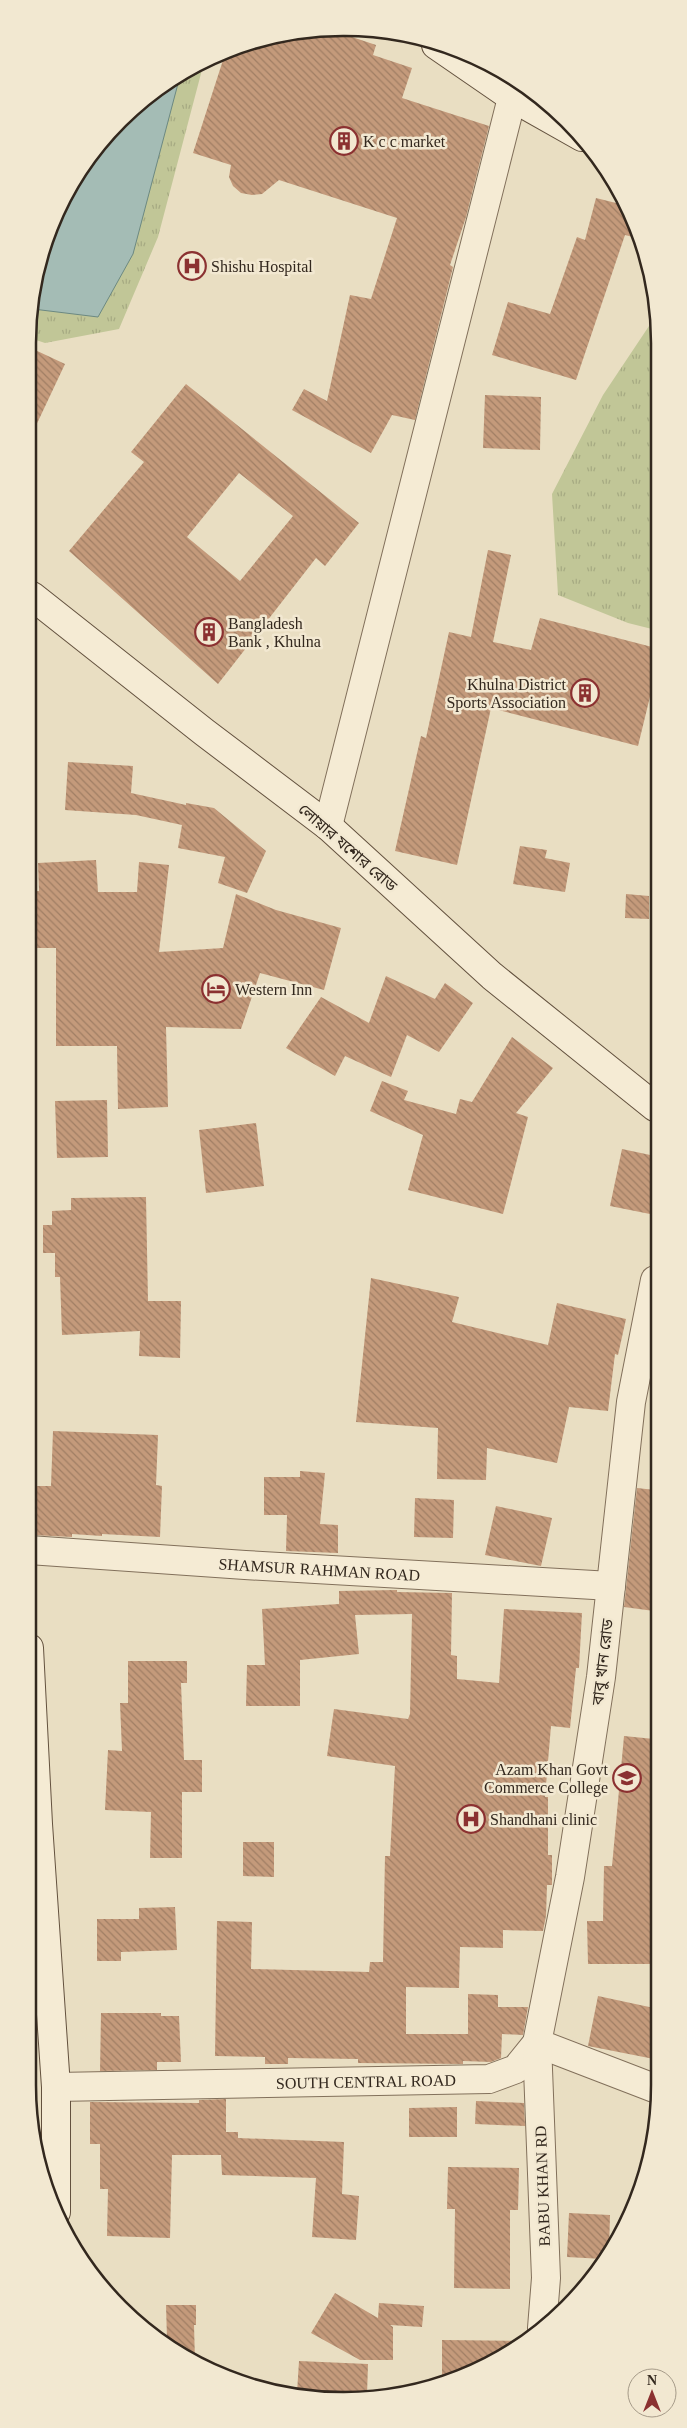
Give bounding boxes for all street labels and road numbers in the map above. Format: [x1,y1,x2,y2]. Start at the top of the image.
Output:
street label: লোয়ার যশোর রোড [295,800,401,895]
street label: SHAMSUR RAHMAN ROAD [218,1555,421,1584]
street label: বাবু খান রোড [589,1617,617,1707]
street label: SOUTH CENTRAL ROAD [276,2072,456,2092]
street label: BABU KHAN RD [532,2125,553,2247]

